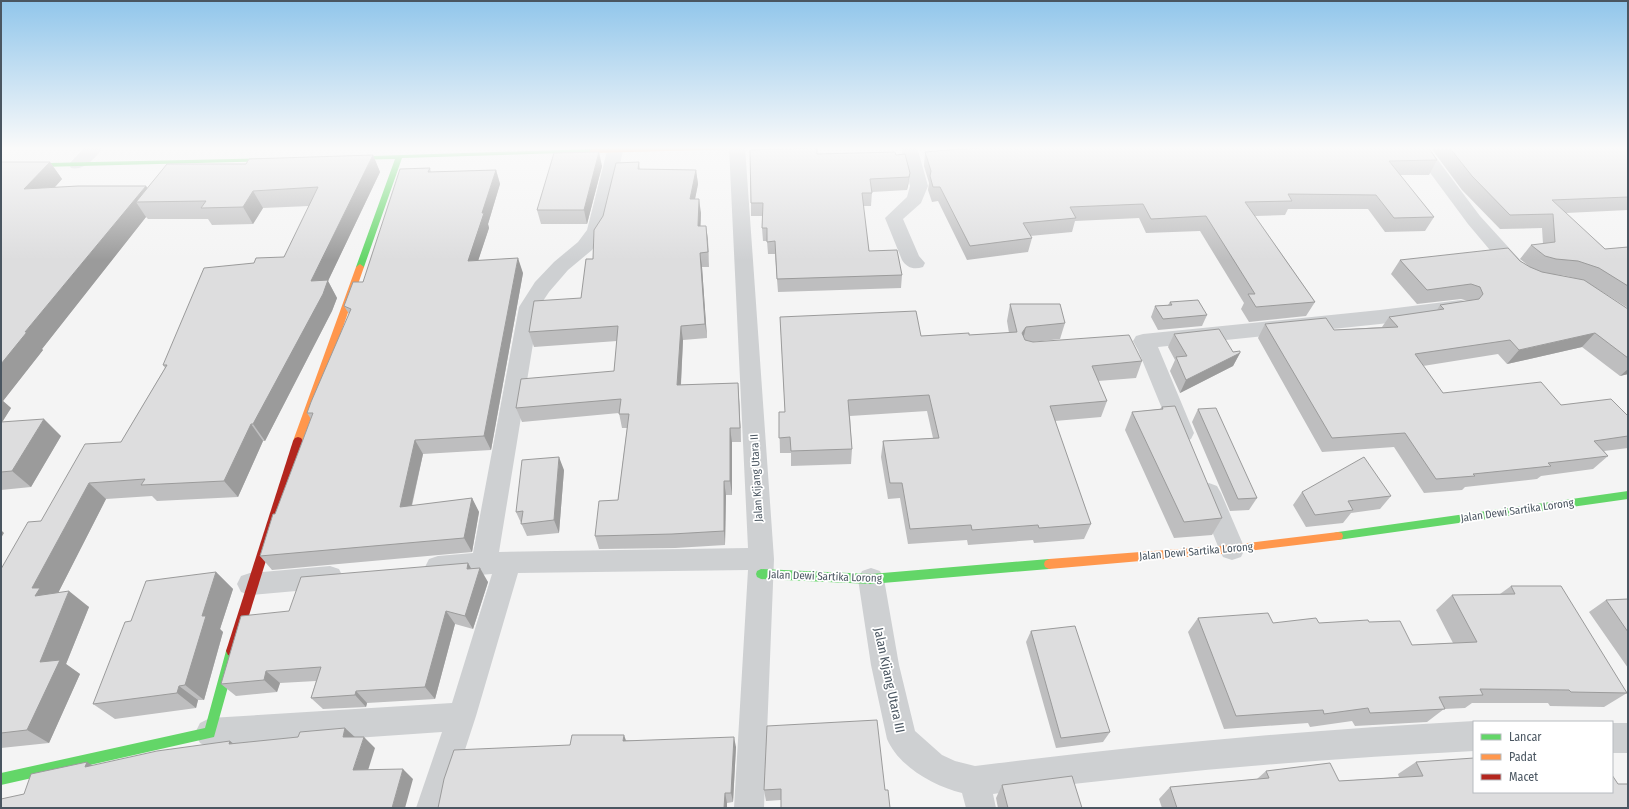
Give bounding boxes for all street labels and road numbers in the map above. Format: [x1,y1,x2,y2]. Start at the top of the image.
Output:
street label: Jalan Kijang Utara II [748,434,765,522]
street label: Jalan Dewi Sartika Lorong [1460,496,1575,525]
street label: Jalan Dewi Sartika Lorong [1139,540,1254,563]
street label: Jalan Dewi Sartika Lorong [768,568,883,585]
street label: Jalan Kijang Utara III [871,626,908,734]

